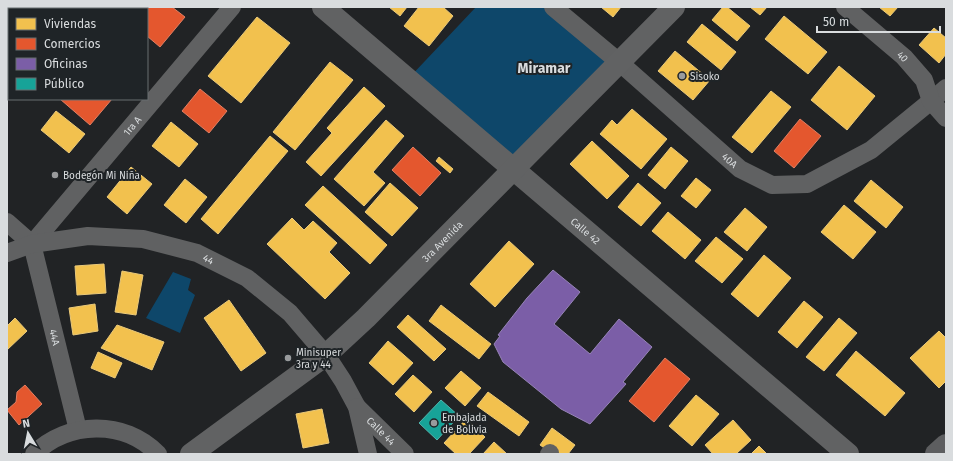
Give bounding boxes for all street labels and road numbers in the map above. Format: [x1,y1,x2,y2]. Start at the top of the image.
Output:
street label: 40 [894,49,911,65]
street label: 1ra A [121,114,144,138]
street label: 40A [719,151,740,171]
street label: Calle 42 [568,216,602,247]
street label: 3ra Avenida [420,219,466,265]
street label: 44 [201,252,216,268]
street label: 44A [46,328,62,347]
street label: Calle 44 [364,415,398,449]

